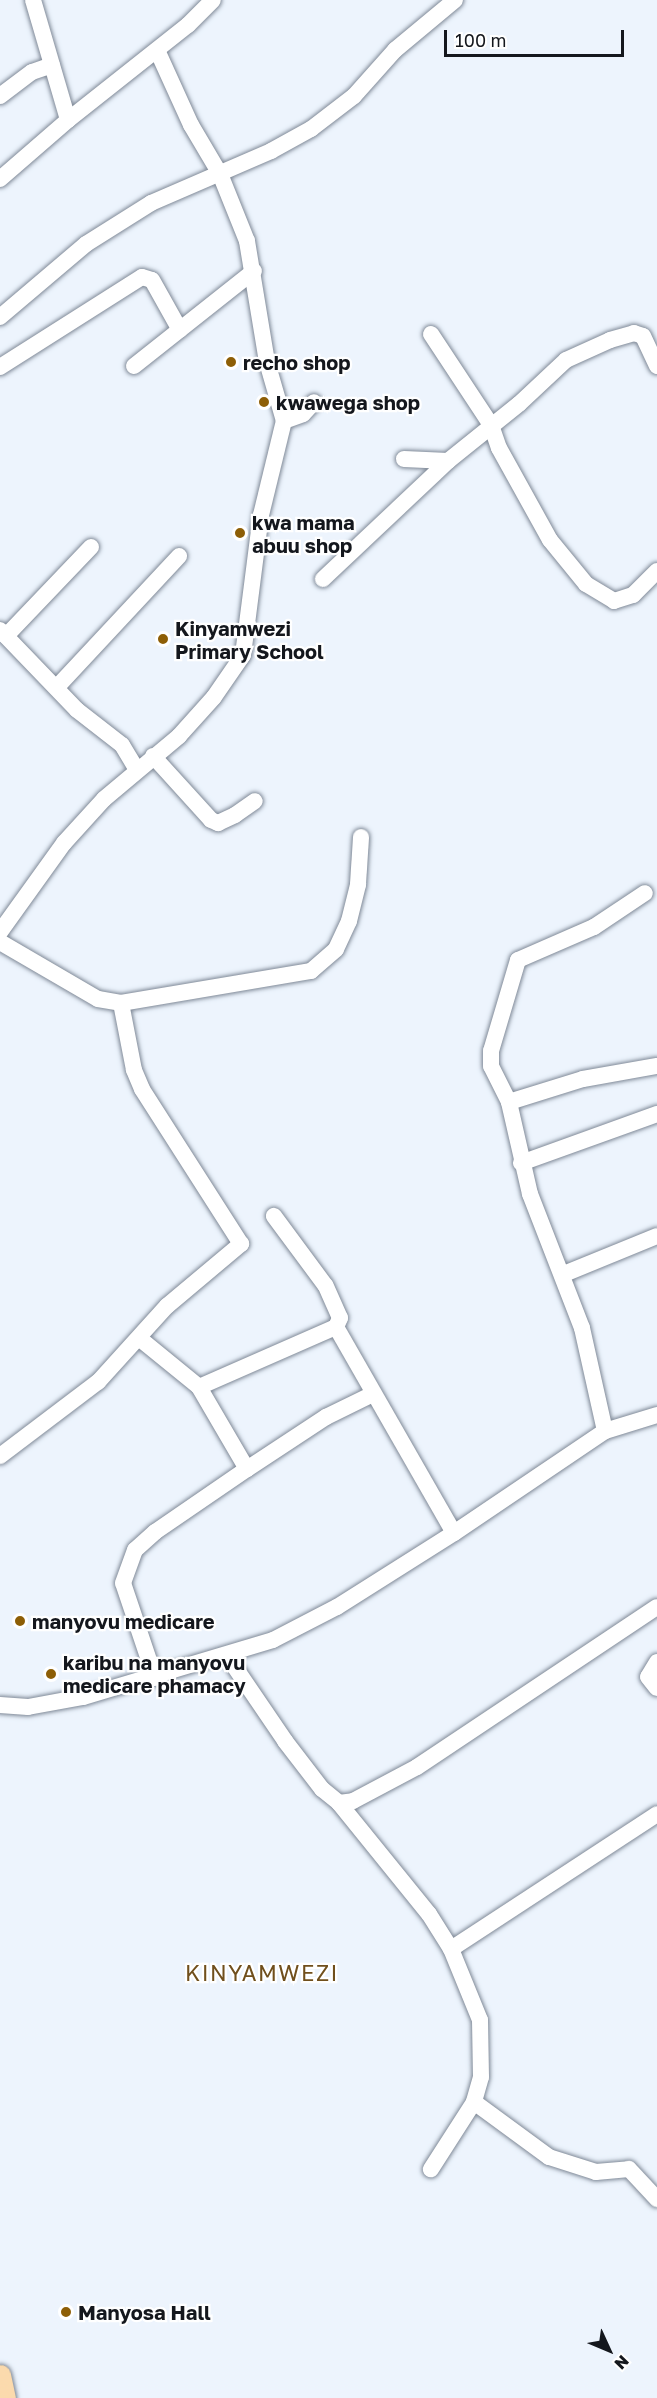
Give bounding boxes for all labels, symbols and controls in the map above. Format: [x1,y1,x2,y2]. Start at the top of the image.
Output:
scale bar [447,18,627,56]
text: 100 m [455,29,506,51]
place label: recho shop [243,350,350,374]
marker: recho shop [224,355,238,369]
place label: kwawega shop [276,390,420,414]
marker: kwawega shop [257,395,271,409]
place label: kwa mama abuu shop [252,510,355,557]
marker: kwa mama abuu shop [233,526,247,540]
place label: Kinyamwezi Primary School [175,616,324,663]
marker: Kinyamwezi Primary School [156,632,170,646]
place label: manyovu medicare [32,1609,214,1633]
marker: manyovu medicare [13,1614,27,1628]
place label: karibu na manyovu medicare phamacy [63,1650,246,1697]
marker: karibu na manyovu medicare phamacy [44,1667,58,1681]
district label: KINYAMWEZI [185,1960,339,1986]
place label: Manyosa Hall [78,2300,211,2324]
marker: Manyosa Hall [59,2305,73,2319]
north arrow [579,2320,639,2380]
text: N [611,2351,633,2374]

